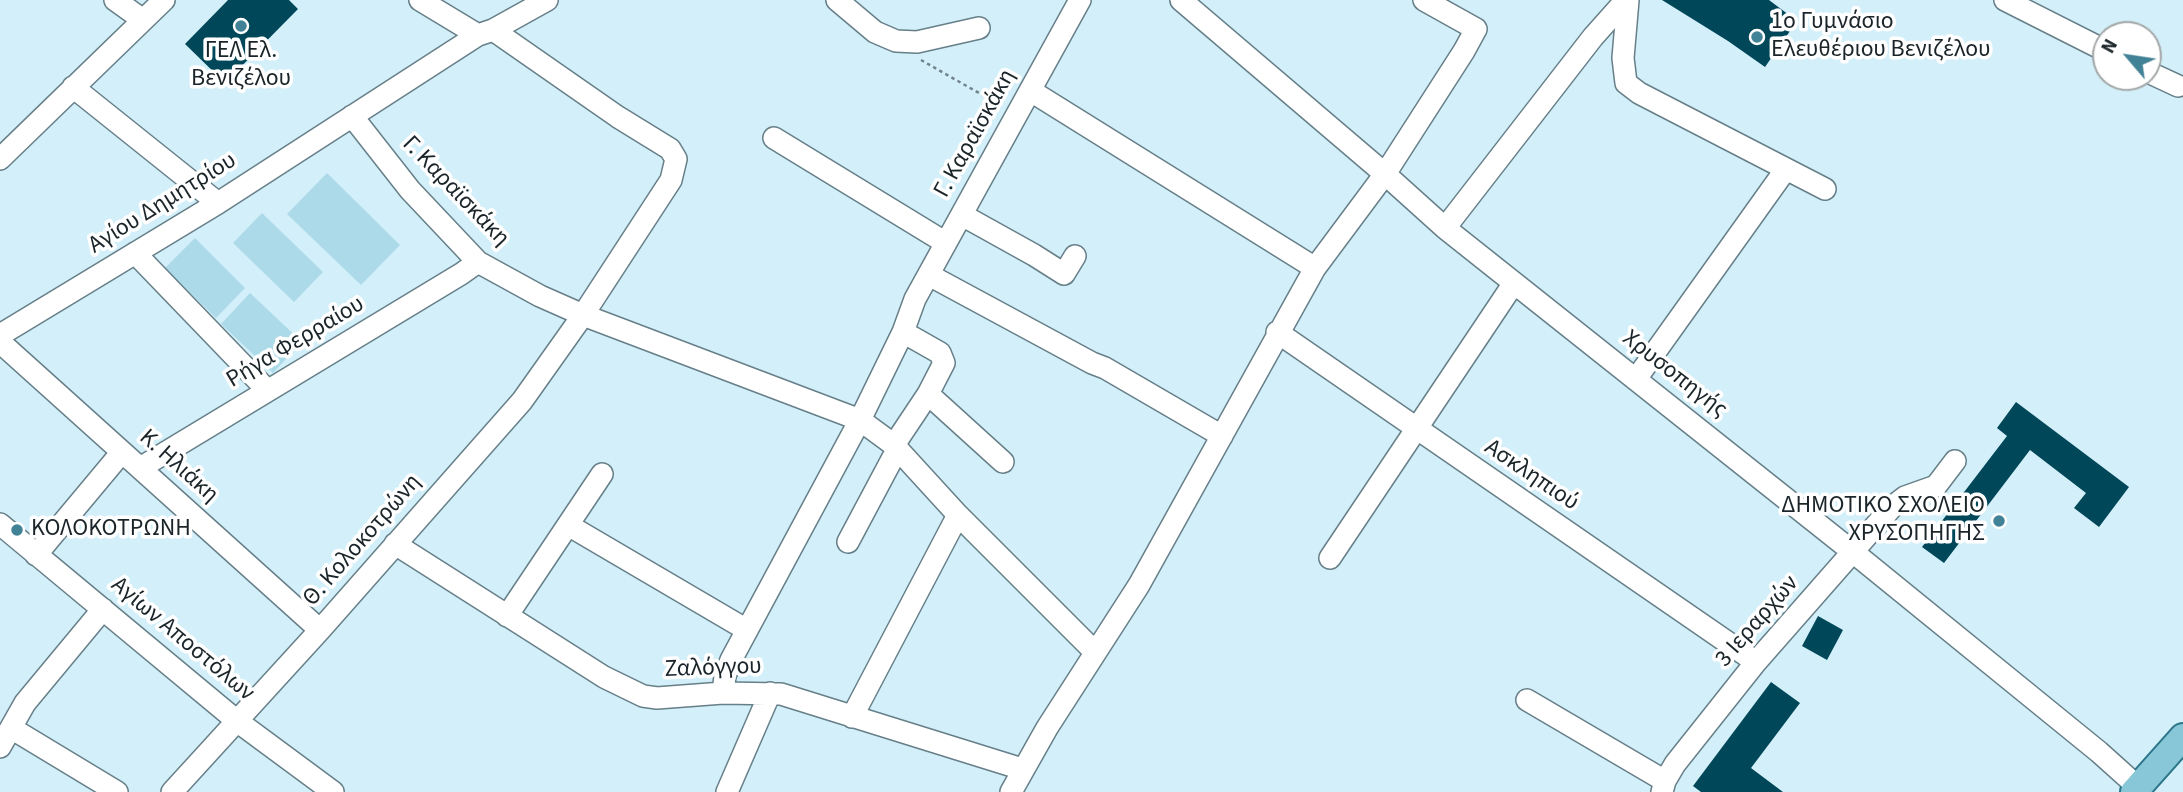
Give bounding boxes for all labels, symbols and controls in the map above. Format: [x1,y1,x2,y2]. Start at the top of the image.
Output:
place label: 1ο Γυμνάσιο Ελευθέριου Βενιζέλου [1771,9,1990,65]
marker: ΓΕΛ Ελ. Βενιζέλου [233,18,249,34]
north arrow [2092,21,2162,91]
marker: 1ο Γυμνάσιο Ελευθέριου Βενιζέλου [1749,29,1765,45]
text: N [2095,34,2125,59]
place label: ΓΕΛ Ελ. Βενιζέλου [191,38,291,94]
street label: Γ. Καραϊσκάκη [929,65,1023,203]
street label: Γ. Καραϊσκάκη [395,131,515,253]
street label: Αγίου Δημητρίου [84,147,242,261]
street label: Ρήγα Φερραίου [222,291,370,395]
street label: Χρυσοπηγής [1616,325,1732,425]
street label: Κ. Ηλιάκη [133,424,223,510]
street label: Ασκληπιού [1478,434,1584,518]
street label: Θ. Κολοκοτρώνη [298,469,428,613]
place label: ΔΗΜΟΤΙΚΟ ΣΧΟΛΕΙΟ ΧΡΥΣΟΠΗΓΗΣ [1781,493,1985,549]
marker: ΔΗΜΟΤΙΚΟ ΣΧΟΛΕΙΟ ΧΡΥΣΟΠΗΓΗΣ [1991,513,2007,529]
place label: ΚΟΛΟΚΟΤΡΩΝΗ [31,516,191,544]
marker: ΚΟΛΟΚΟΤΡΩΝΗ [9,522,25,538]
street label: 3 Ιεραρχών [1710,570,1806,674]
street label: Αγίων Αποστόλων [104,572,260,708]
street label: Ζαλόγγου [664,653,762,685]

